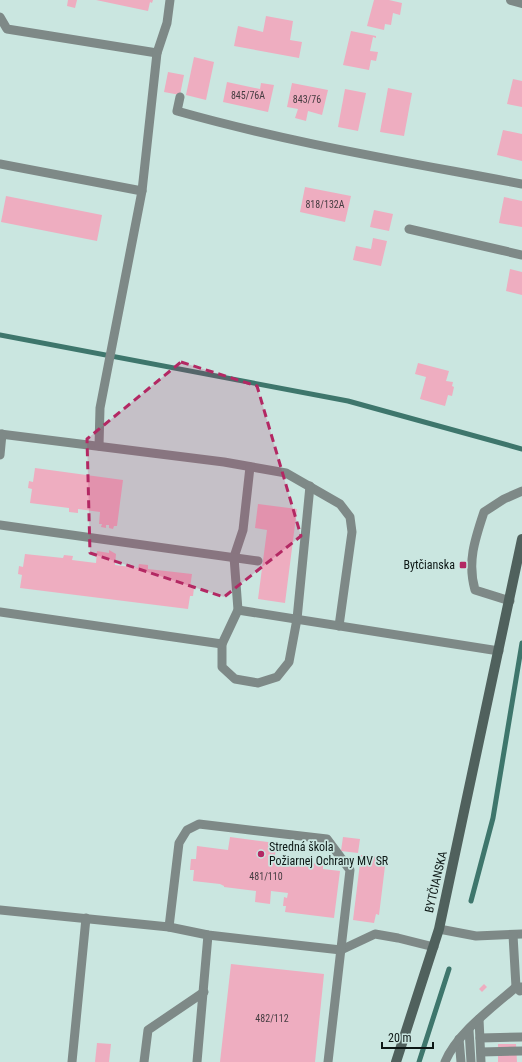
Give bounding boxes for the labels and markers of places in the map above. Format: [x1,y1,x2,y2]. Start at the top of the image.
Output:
place label: Bytčianska [403,558,455,572]
marker: Bytčianska [458,560,468,570]
place label: Stredná škola Požiarnej Ochrany MV SR [269,840,389,868]
marker: Stredná škola Požiarnej Ochrany MV SR [256,849,266,859]

